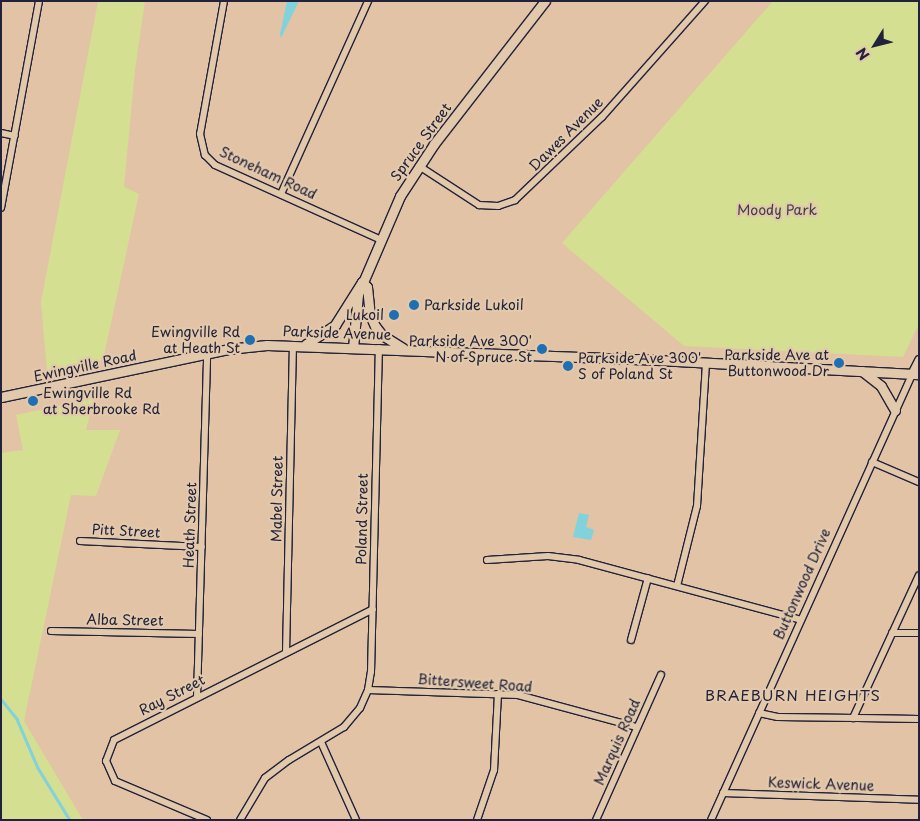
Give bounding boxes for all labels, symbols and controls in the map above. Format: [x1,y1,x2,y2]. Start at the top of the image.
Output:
north arrow [850,20,900,70]
text: N [851,43,874,65]
street label: Dawes Avenue [526,94,606,174]
street label: Spruce Street [387,99,455,185]
street label: Stoneham Road [216,143,320,203]
park label: Moody Park [737,202,817,218]
place label: Parkside Lukoil [424,297,523,313]
marker: Parkside Lukoil [408,299,420,311]
place label: Lukoil [346,307,384,323]
marker: Lukoil [388,309,400,321]
street label: Parkside Avenue [282,323,392,343]
place label: Ewingville Rd at Heath St [150,324,240,357]
place label: Parkside Ave 300' N of Spruce St [409,333,532,366]
marker: Ewingville Rd at Heath St [244,334,256,346]
marker: Parkside Ave 300' N of Spruce St [536,343,548,355]
street label: Ewingville Road [32,347,138,385]
place label: Parkside Ave at Buttonwood Dr [724,347,829,380]
place label: Parkside Ave 300' S of Poland St [578,350,701,382]
marker: Parkside Ave at Buttonwood Dr [833,357,845,369]
marker: Parkside Ave 300' S of Poland St [562,360,574,372]
place label: Ewingville Rd at Sherbrooke Rd [43,385,162,418]
marker: Ewingville Rd at Sherbrooke Rd [27,395,39,407]
street label: Mabel Street [268,455,286,543]
street label: Poland Street [353,473,371,565]
street label: Heath Street [180,481,200,569]
street label: Pitt Street [91,521,161,541]
street label: Buttonwood Drive [770,526,834,642]
street label: Alba Street [86,611,164,629]
street label: Ray Street [136,671,208,719]
street label: Bittersweet Road [417,671,533,695]
district label: BRAEBURN HEIGHTS [703,686,883,704]
street label: Marquis Road [591,697,643,787]
street label: Keswick Avenue [768,774,874,794]

